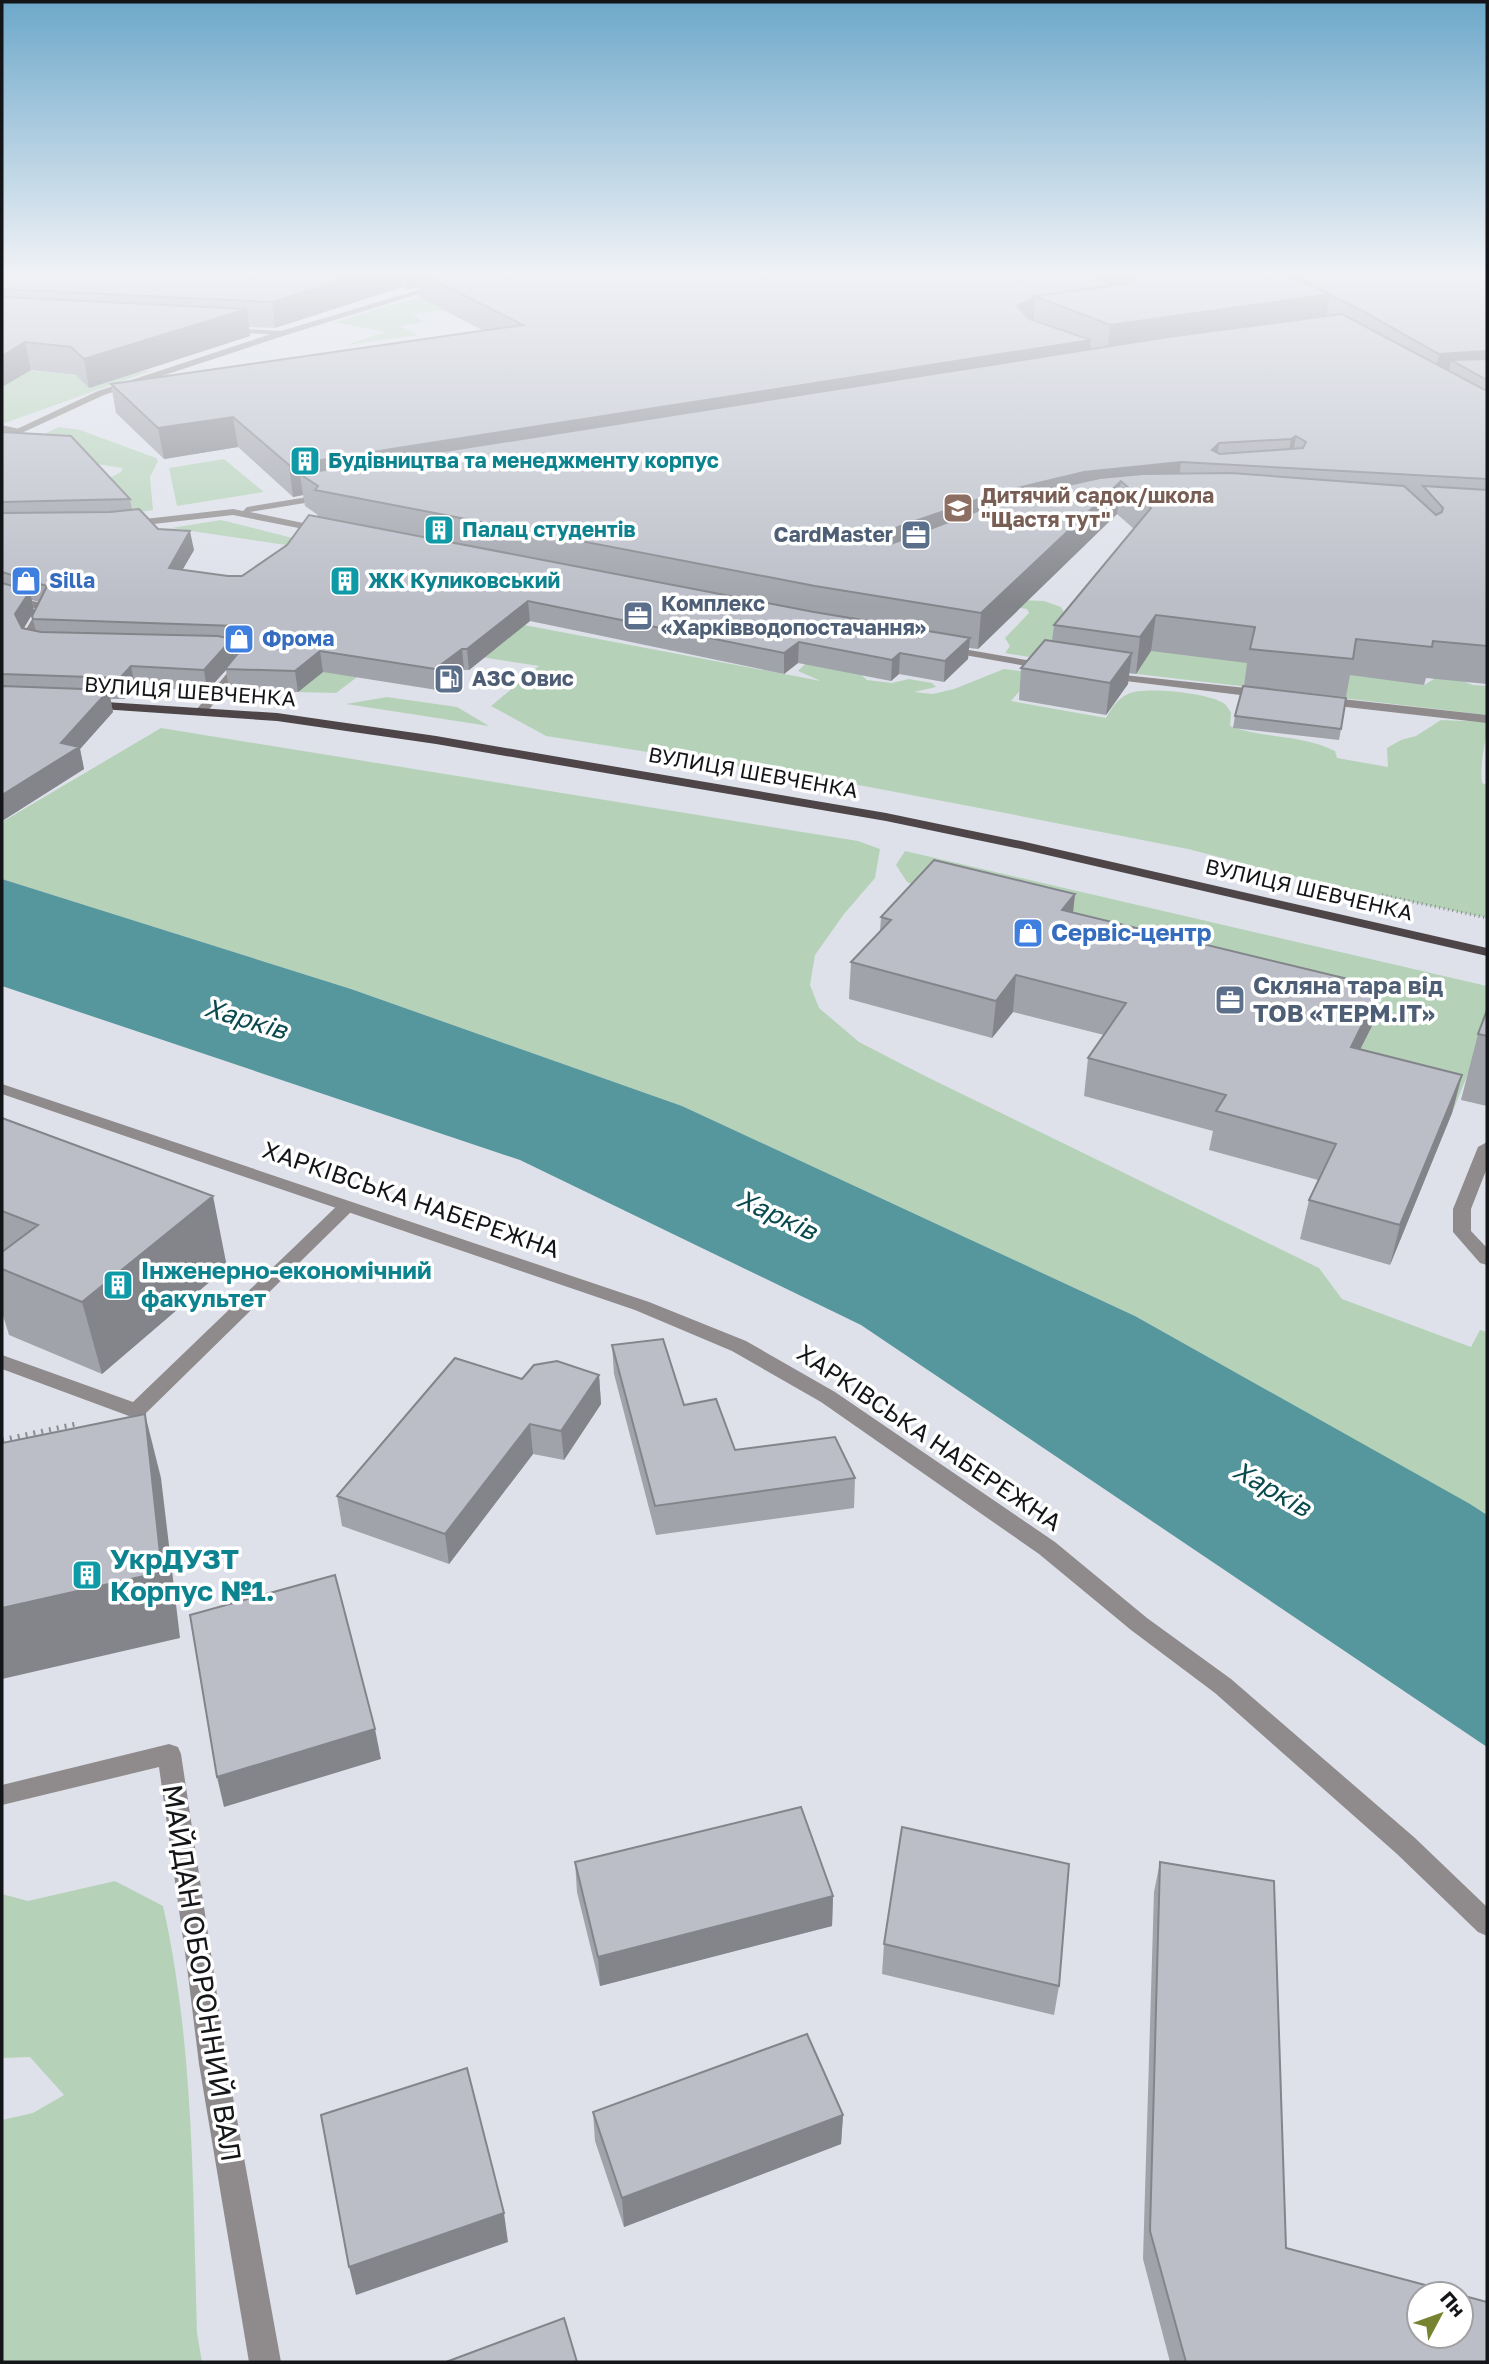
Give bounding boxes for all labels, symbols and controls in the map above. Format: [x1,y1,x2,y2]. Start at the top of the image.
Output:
building icon: Будівництва та менеджменту корпус [288,444,322,478]
place label: Будівництва та менеджменту корпус [328,447,719,473]
place label: Дитячий садок/школа "Щастя тут" [981,482,1214,532]
school or university icon: Дитячий садок/школа "Щастя тут" [941,491,975,525]
building icon: Палац студентів [422,513,456,547]
place label: Палац студентів [462,516,636,542]
office icon: CardMaster [899,518,933,552]
place label: CardMaster [774,521,893,547]
shop icon: Silla [9,564,43,598]
building icon: ЖК Куликовський [328,564,362,598]
place label: Silla [49,567,95,593]
place label: ЖК Куликовський [368,567,560,593]
place label: Комплекс «Харківводопостачання» [661,590,926,640]
office icon: Комплекс «Харківводопостачання» [621,599,655,633]
shop icon: Фрома [222,622,256,656]
place label: Фрома [262,625,334,651]
fuel station icon: АЗС Овис [432,662,466,696]
place label: АЗС Овис [472,665,574,691]
street label: ВУЛИЦЯ ШЕВЧЕНКА [83,671,297,711]
street label: ВУЛИЦЯ ШЕВЧЕНКА [646,741,860,803]
street label: ВУЛИЦЯ ШЕВЧЕНКА [1203,852,1416,926]
shop icon: Сервіс-центр [1011,916,1045,950]
place label: Сервіс-центр [1051,917,1212,946]
place label: Скляна тара від ТОВ «ТЕРМ.ІТ» [1253,970,1443,1027]
office icon: Скляна тара від ТОВ «ТЕРМ.ІТ» [1213,983,1247,1017]
water label: Харків [201,991,292,1046]
street label: ХАРКІВСЬКА НАБЕРЕЖНА [259,1134,564,1263]
water label: Харків [733,1183,823,1247]
place label: Інженерно-економічний факультет [141,1255,432,1312]
building icon: Інженерно-економічний факультет [101,1268,135,1302]
street label: ХАРКІВСЬКА НАБЕРЕЖНА [792,1337,1067,1536]
water label: Харків [1228,1454,1318,1524]
place label: УкрДУЗТ Корпус №1. [110,1542,275,1607]
building icon: УкрДУЗТ Корпус №1. [70,1558,104,1592]
street label: МАЙДАН ОБОРОННИЙ ВАЛ [156,1782,249,2164]
north arrow [1405,2280,1475,2350]
text: Пн [1436,2286,1470,2321]

